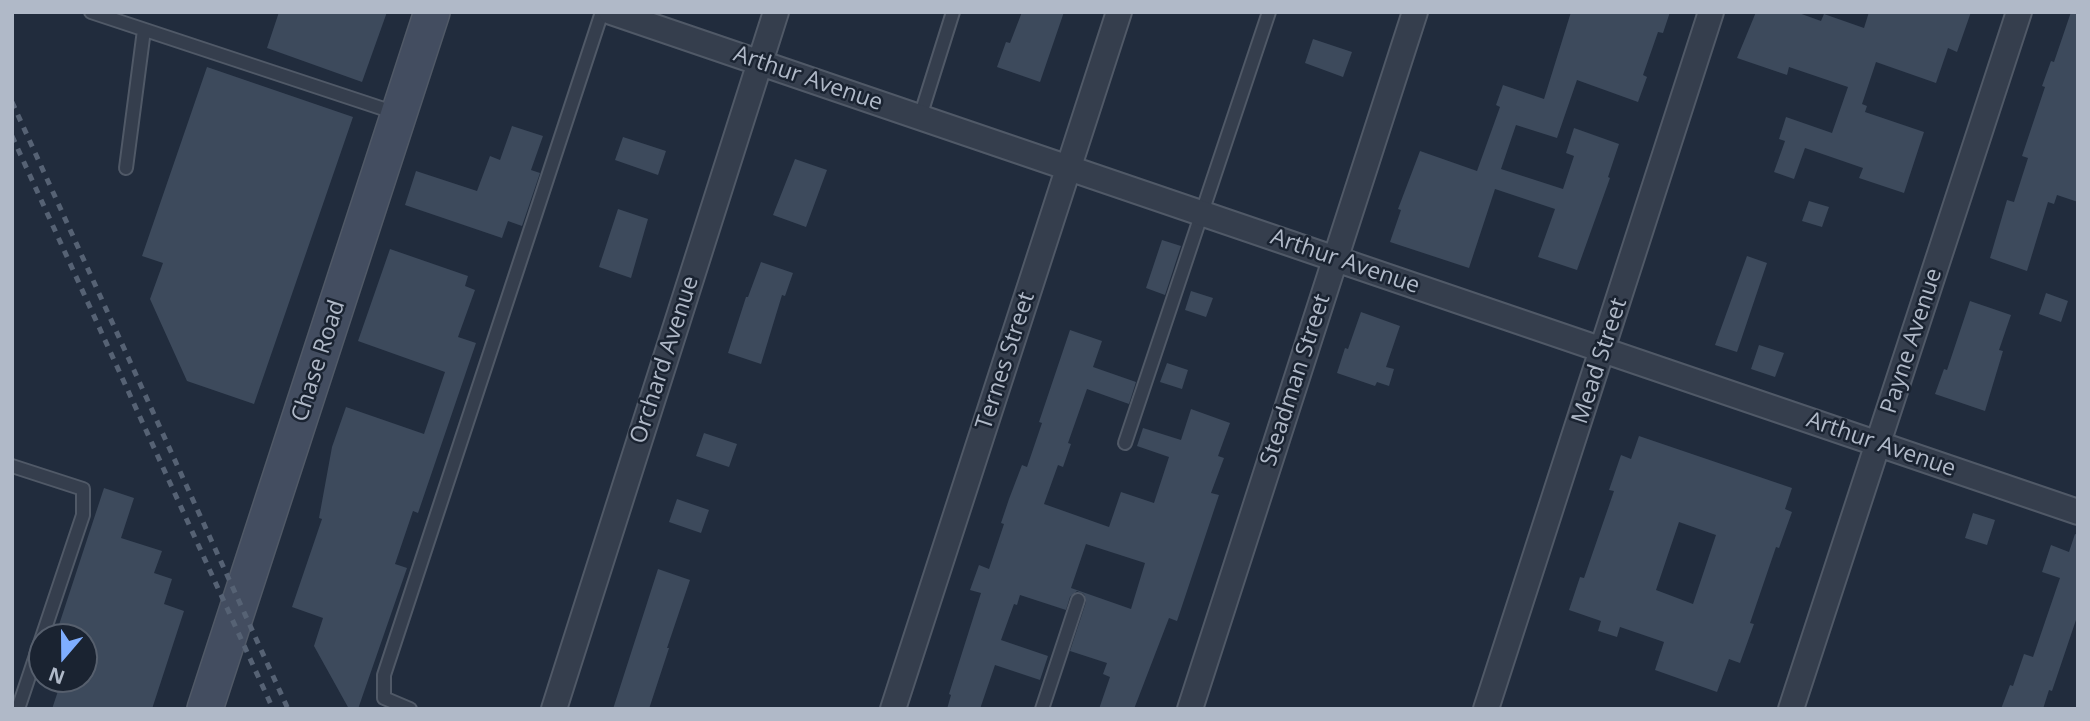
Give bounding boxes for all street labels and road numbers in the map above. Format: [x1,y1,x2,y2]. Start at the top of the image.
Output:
street label: Arthur Avenue [730,41,886,117]
street label: Arthur Avenue [1267,224,1423,300]
street label: Payne Avenue [1876,265,1948,417]
street label: Orchard Avenue [625,273,705,447]
street label: Ternes Street [971,289,1041,433]
street label: Steadman Street [1255,291,1337,469]
street label: Mead Street [1567,295,1633,427]
street label: Chase Road [286,297,352,425]
street label: Arthur Avenue [1803,407,1959,483]

